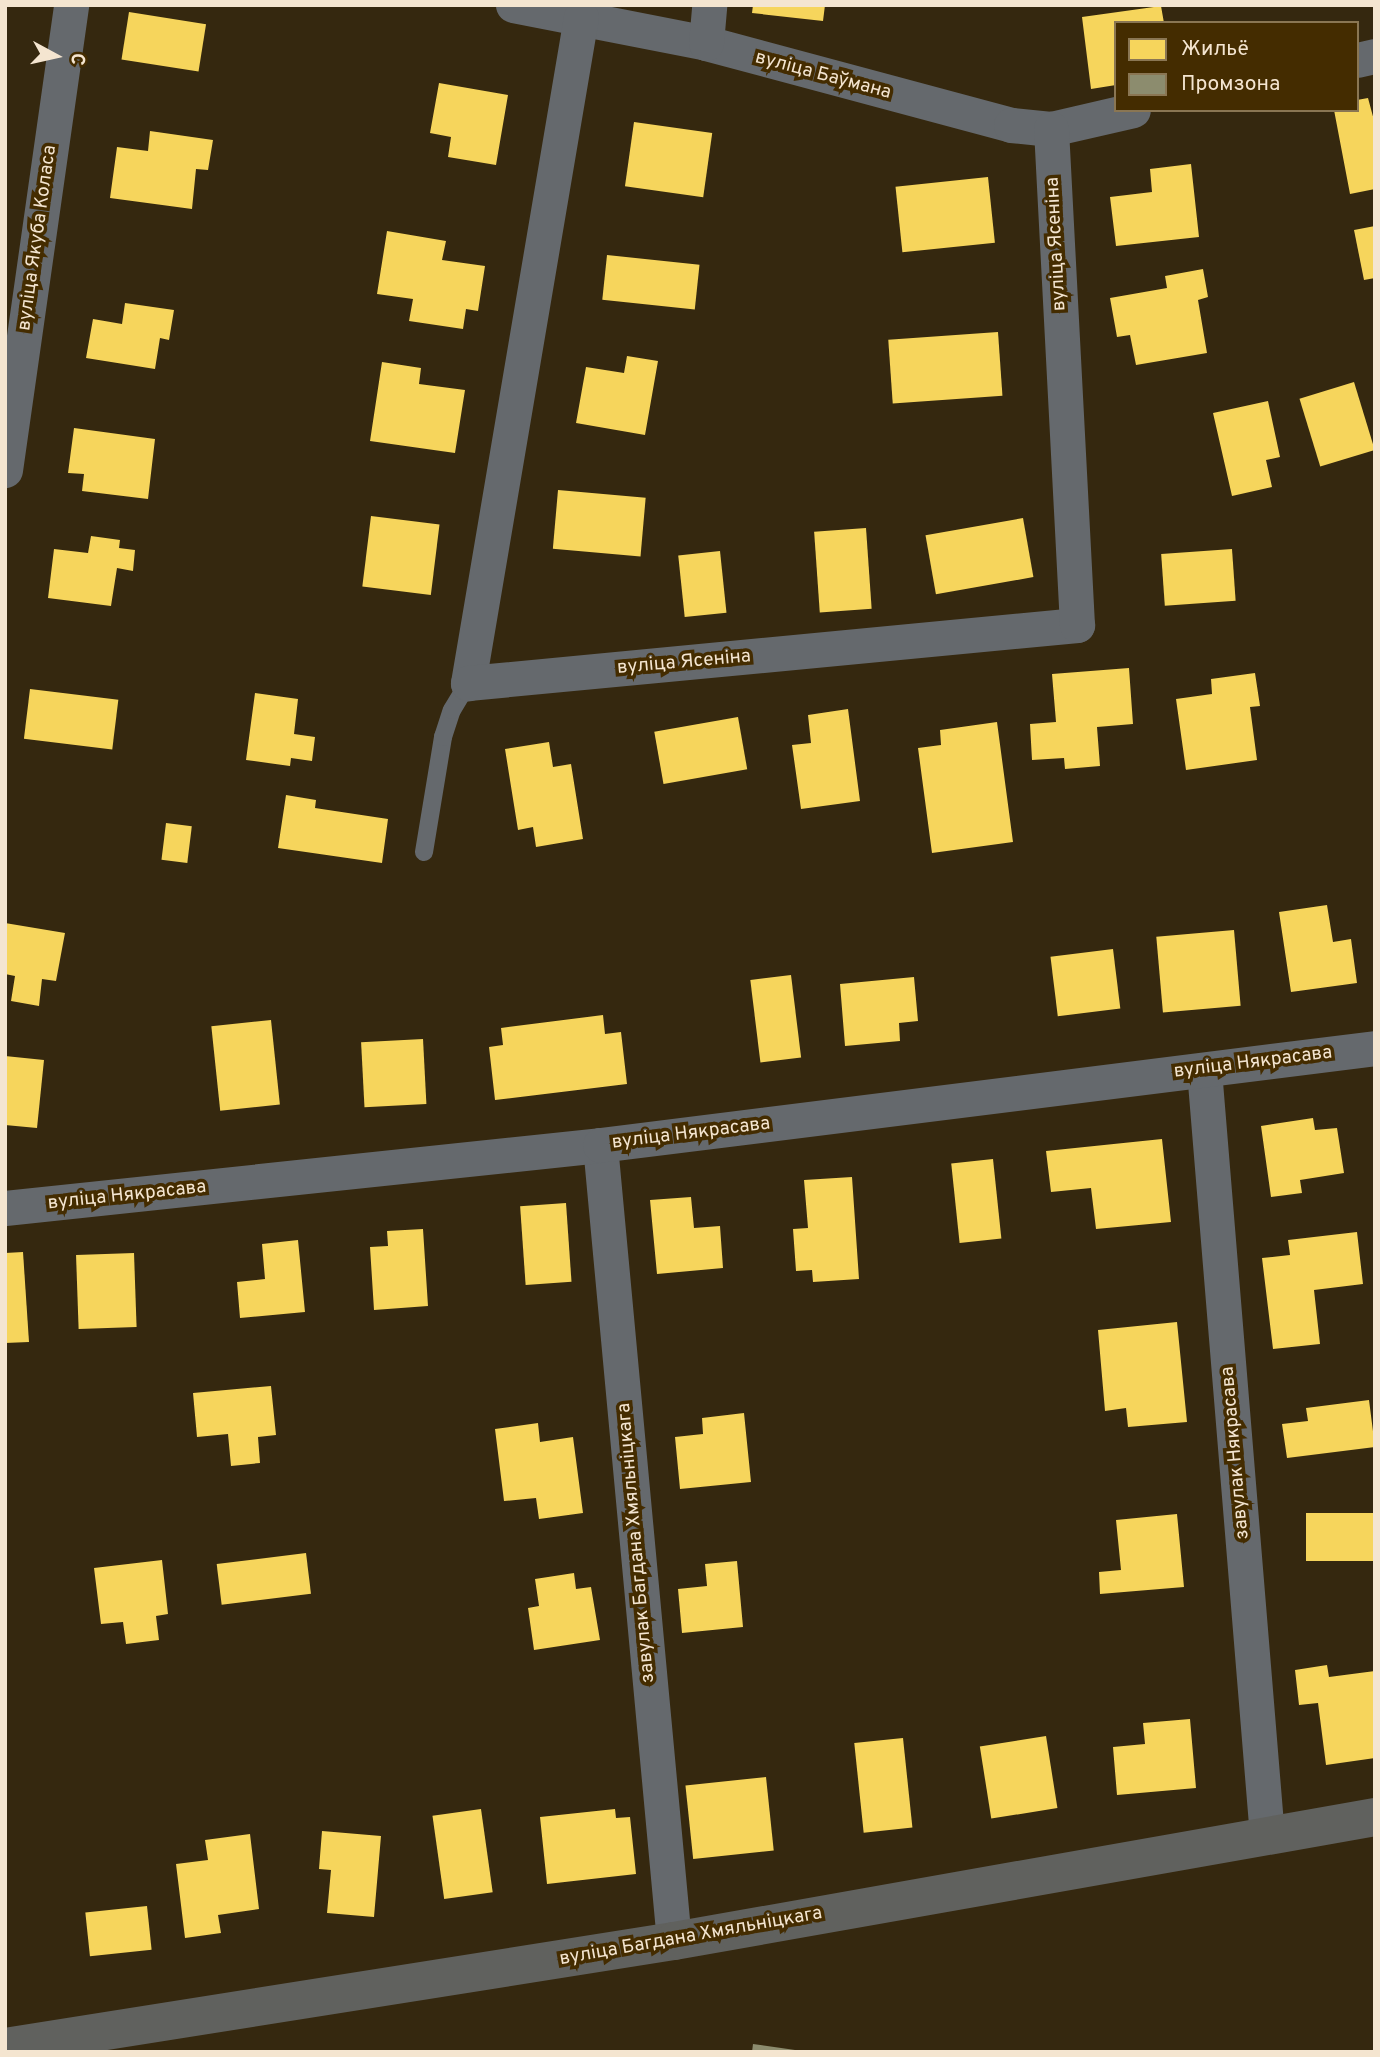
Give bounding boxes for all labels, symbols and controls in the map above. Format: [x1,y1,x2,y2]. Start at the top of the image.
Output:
north arrow [21,21,91,91]
legend [1114,21,1359,112]
text: Жильё [1181,36,1249,63]
street label: вуліца Баўмана [752,47,894,105]
text: С [64,51,90,67]
text: Промзона [1181,71,1280,98]
street label: вуліца Якуба Коласа [14,144,62,332]
street label: вуліца Ясеніна [1042,176,1072,312]
street label: вуліца Ясеніна [616,646,752,680]
street label: вуліца Някрасава [1173,1042,1333,1084]
street label: вуліца Някрасава [611,1113,771,1155]
street label: вуліца Някрасава [47,1176,207,1216]
street label: завулак Някрасава [1217,1365,1255,1541]
street label: завулак Багдана Хмяльніцкага [613,1402,661,1684]
street label: вуліца Багдана Хмяльніцкага [558,1903,824,1971]

